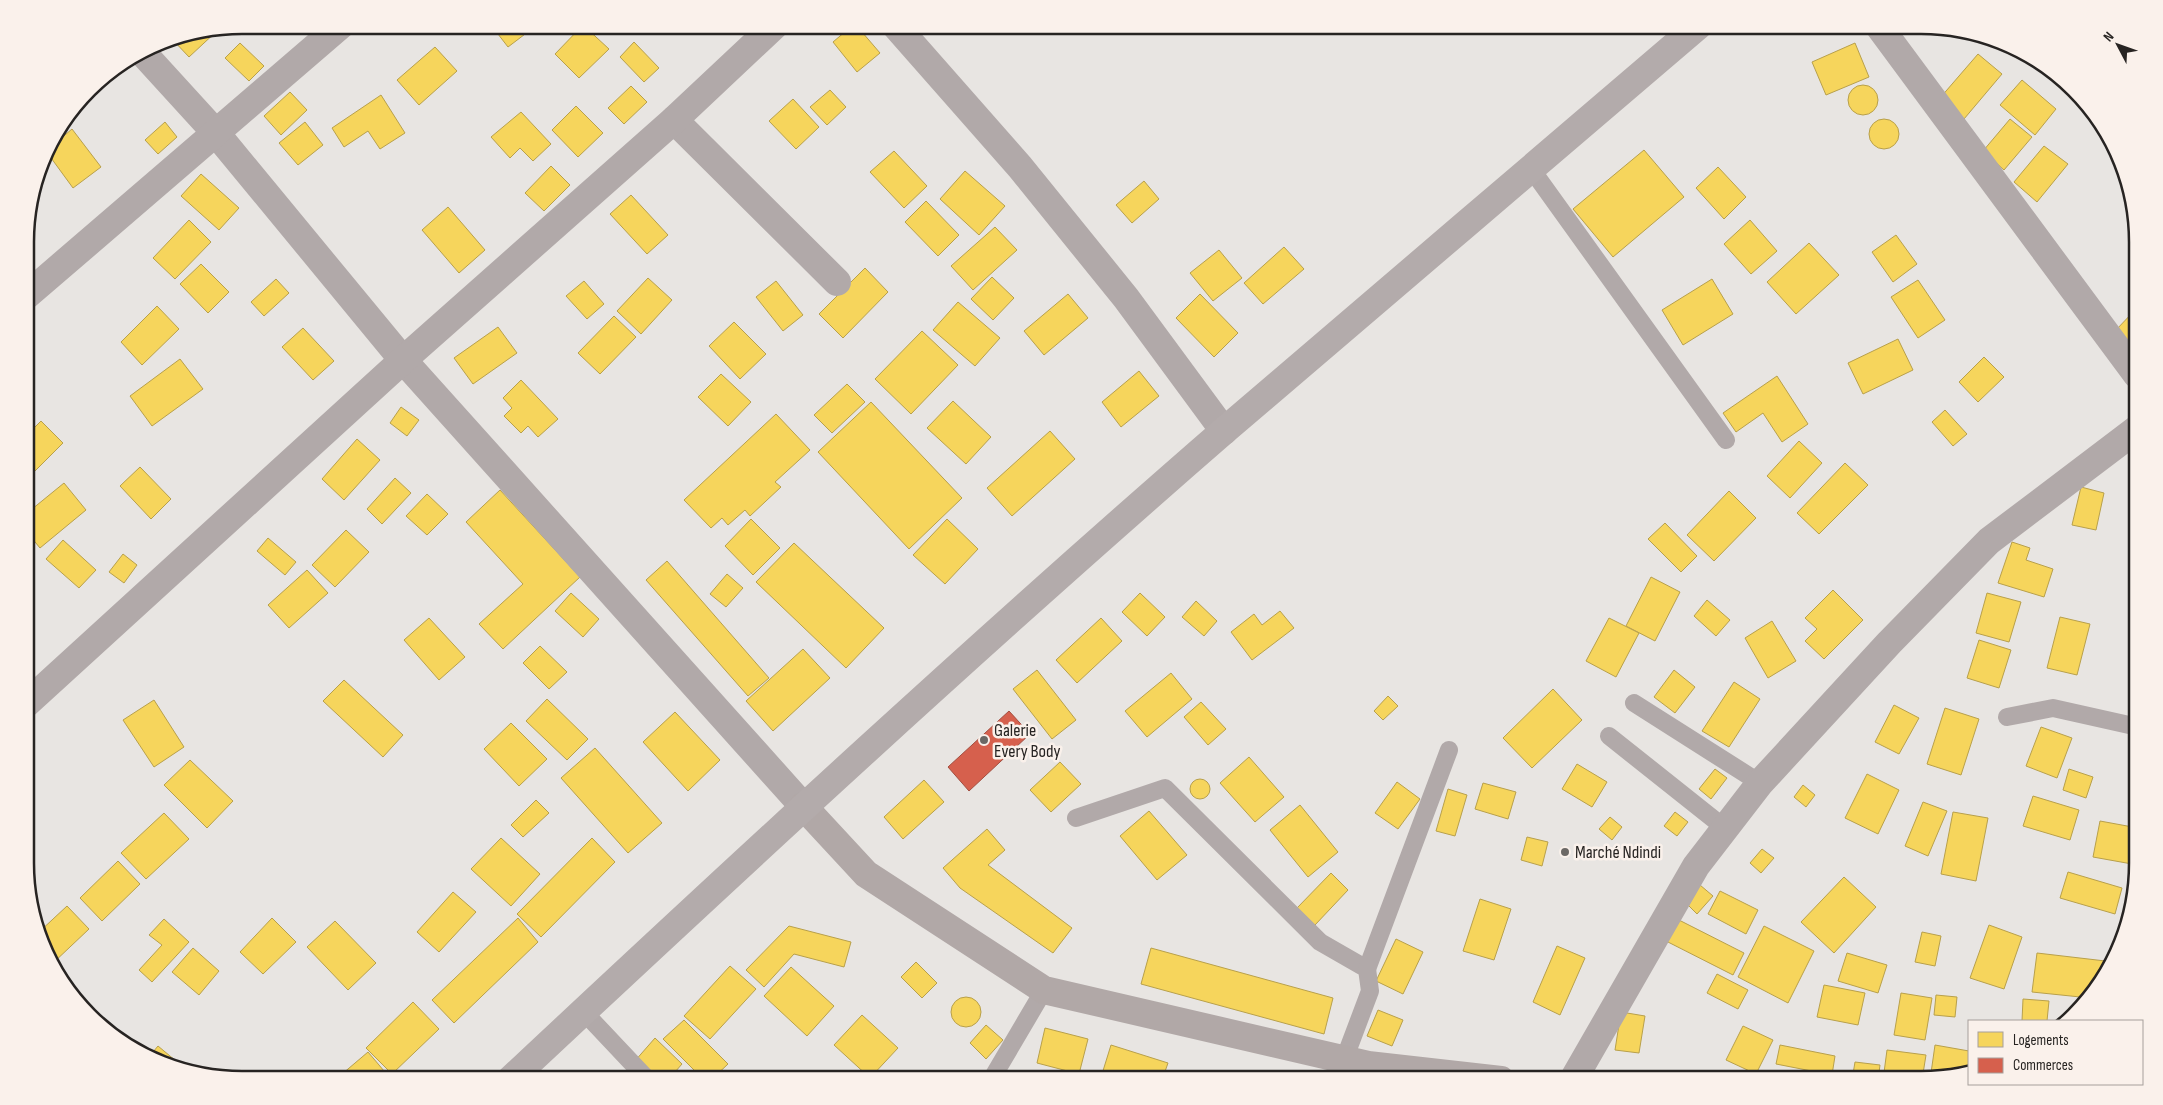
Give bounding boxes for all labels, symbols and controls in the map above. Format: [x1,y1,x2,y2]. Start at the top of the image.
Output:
north arrow [2093,20,2143,70]
text: N [2100,28,2117,45]
place label: Galerie Every Body [994,720,1061,762]
marker: Galerie Every Body [978,734,990,746]
place label: Marché Ndindi [1575,842,1661,863]
marker: Marché Ndindi [1559,846,1571,858]
legend [1968,1020,2143,1085]
text: Logements [2013,1031,2069,1050]
text: Commerces [2013,1056,2073,1075]

